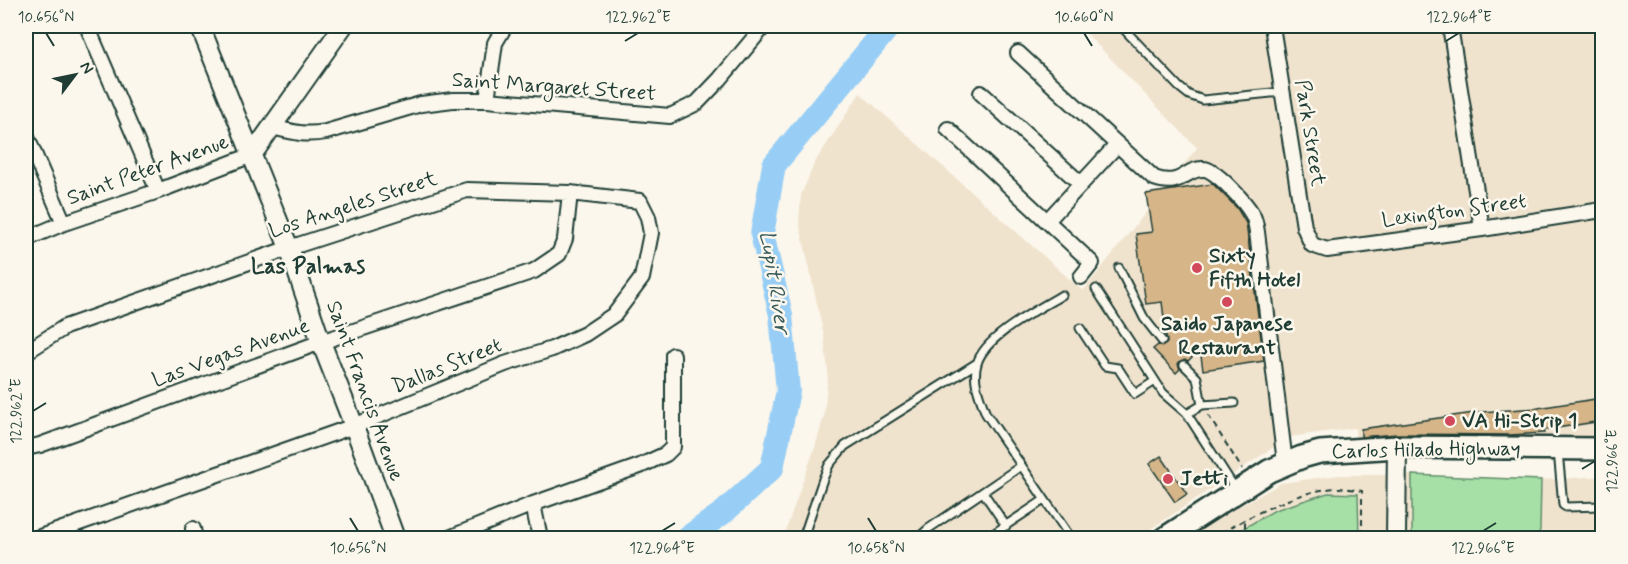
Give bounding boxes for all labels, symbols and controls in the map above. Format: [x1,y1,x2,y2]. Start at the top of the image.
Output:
text: 10.656°N [18,8,74,28]
text: 122.962°E [605,8,671,28]
text: 10.660°N [1055,8,1113,28]
text: 122.964°E [1426,8,1492,28]
north arrow [45,45,105,105]
text: N [75,58,98,78]
street label: Saint Margaret Street [451,66,657,109]
street label: Park Street [1288,78,1332,189]
street label: Saint Peter Avenue [63,128,233,212]
street label: Los Angeles Street [265,164,441,245]
street label: Lexington Street [1380,187,1529,237]
water label: Lupit River [752,229,796,338]
place label: Sixty Fifth Hotel [1209,242,1300,294]
district label: Las Palmas [251,253,365,281]
marker: Sixty Fifth Hotel [1190,261,1204,275]
marker: Saido Japanese Restaurant [1220,295,1234,309]
street label: Saint Francis Avenue [319,297,411,485]
place label: Saido Japanese Restaurant [1161,310,1294,362]
street label: Las Vegas Avenue [148,312,314,394]
street label: Dallas Street [388,331,506,401]
text: 122.962°E [7,378,27,444]
place label: VA Hi-Strip 1 [1462,407,1577,435]
marker: VA Hi-Strip 1 [1443,414,1457,428]
text: 122.966°E [1603,429,1623,493]
street label: Carlos Hilado Highway [1331,434,1521,467]
place label: Jetti [1180,465,1228,493]
marker: Jetti [1161,472,1175,486]
text: 10.656°N [330,539,386,559]
text: 122.964°E [629,539,695,559]
text: 10.658°N [847,539,905,559]
text: 122.966°E [1451,539,1515,559]

